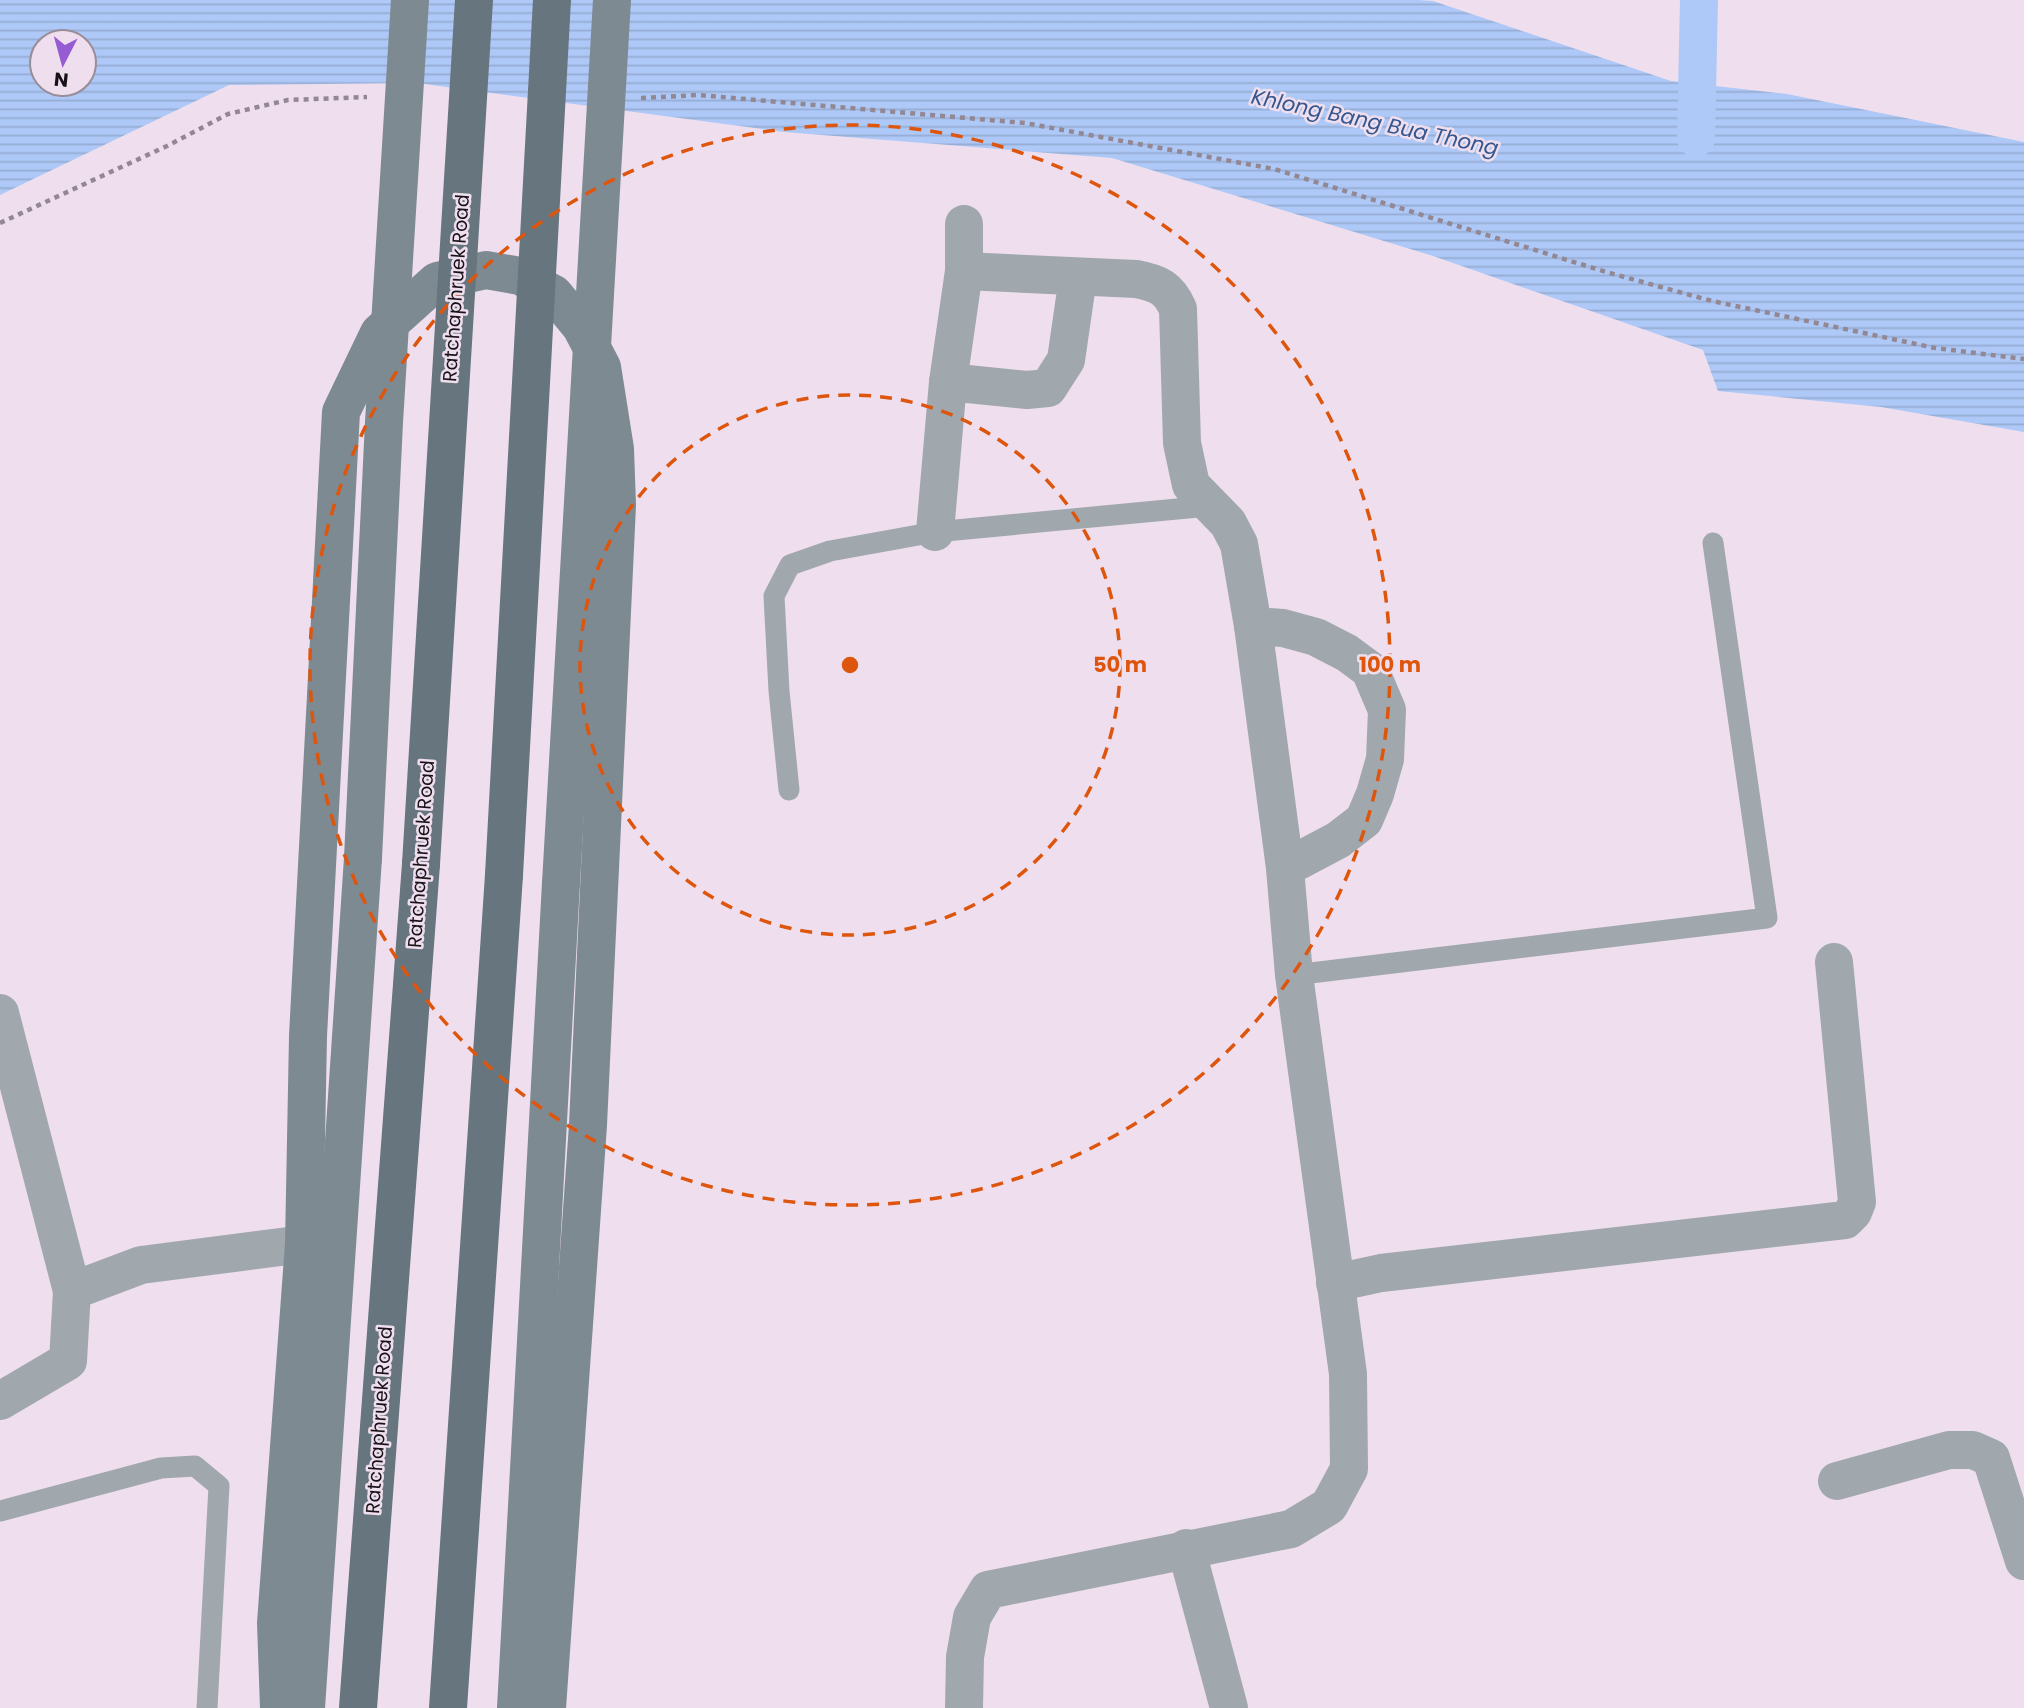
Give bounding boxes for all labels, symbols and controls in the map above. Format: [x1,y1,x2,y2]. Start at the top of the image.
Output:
north arrow [28,28,98,98]
text: N [53,65,70,94]
water label: Khlong Bang Bua Thong [1249,82,1501,162]
street label: Ratchaphruek Road [436,193,476,383]
text: 50 m [1093,650,1147,679]
text: 100 m [1359,650,1421,679]
centre of rings [838,653,862,677]
street label: Ratchaphruek Road [401,759,441,949]
street label: Ratchaphruek Road [359,1325,399,1515]

